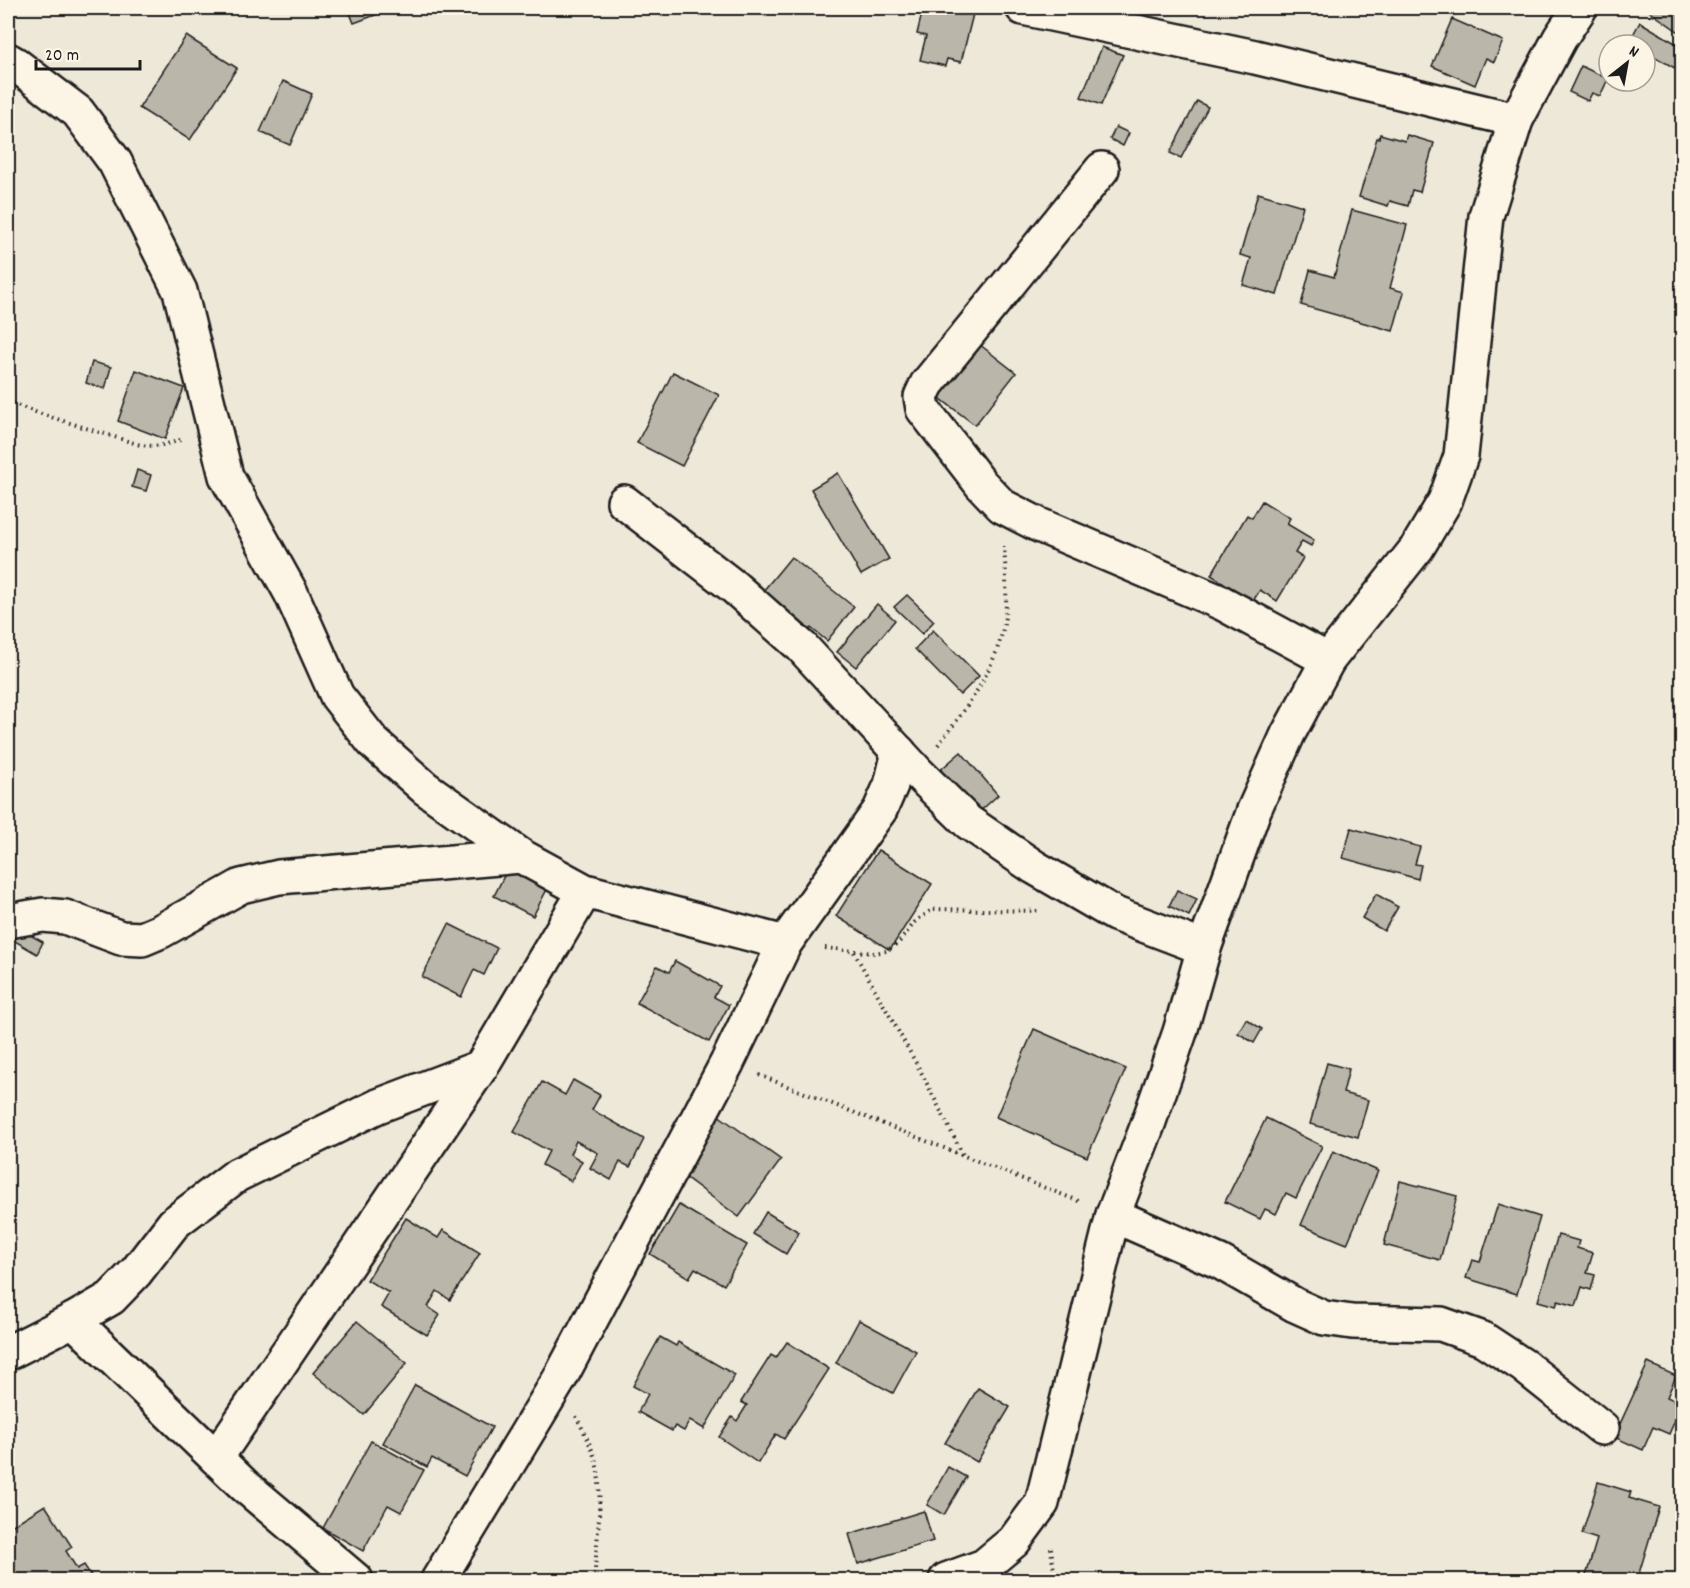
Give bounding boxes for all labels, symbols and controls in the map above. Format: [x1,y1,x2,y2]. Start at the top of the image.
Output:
scale bar [36,33,140,71]
north arrow [1597,33,1657,93]
text: N [1624,40,1643,64]
text: 20 m [45,44,79,69]

